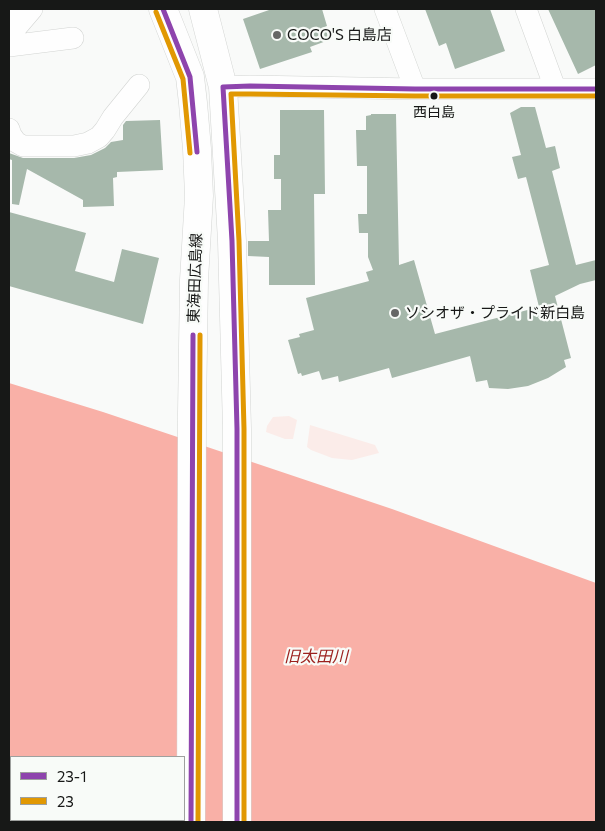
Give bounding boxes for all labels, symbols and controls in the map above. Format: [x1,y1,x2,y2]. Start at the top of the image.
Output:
place label: COCO'S 白島店 [287,26,392,44]
marker: COCO'S 白島店 [271,29,283,41]
marker: 西白島 [429,91,439,101]
place label: 西白島 [413,104,455,120]
street label: 東海田広島線 [184,233,206,323]
place label: ソシオザ・プライド新白島 [405,304,585,322]
marker: ソシオザ・プライド新白島 [389,307,401,319]
water label: 旧太田川 [284,647,348,667]
legend [10,756,185,821]
text: 23-1 [57,767,87,785]
text: 23 [57,792,74,810]

